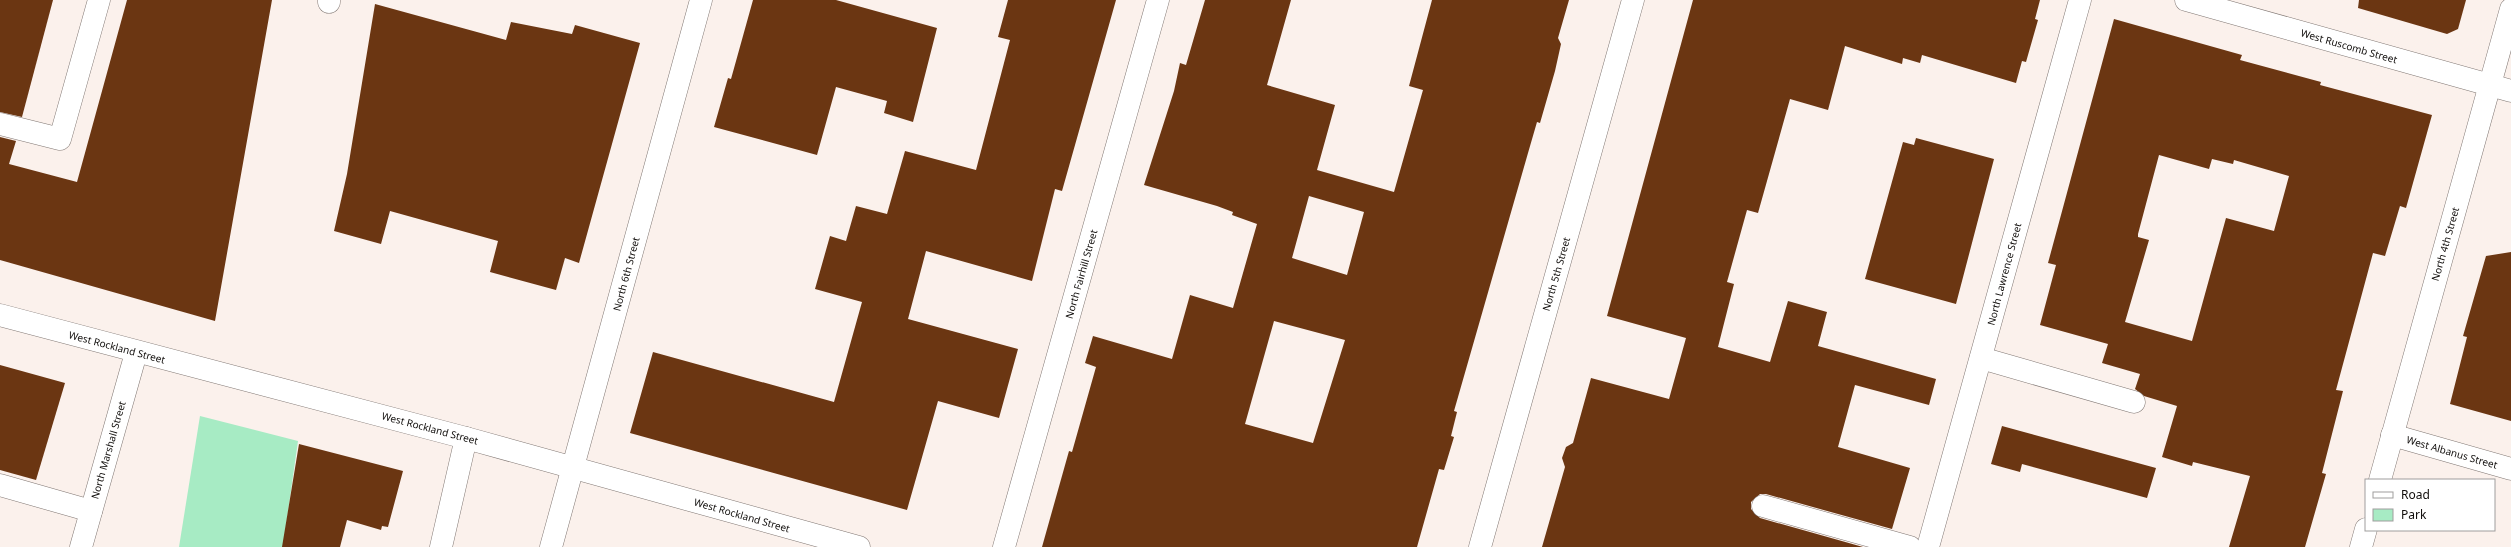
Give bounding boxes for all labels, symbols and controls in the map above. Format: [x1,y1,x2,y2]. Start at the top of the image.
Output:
street label: West Ruscomb Street [2299,26,2399,67]
street label: North 4th Street [2428,205,2462,283]
street label: North Lawrence Street [1984,221,2025,327]
street label: North Fairhill Street [1062,227,1101,320]
street label: North 6th Street [609,235,643,313]
street label: North 5th Street [1539,235,1573,313]
street label: West Rockland Street [67,327,167,367]
street label: North Marshall Street [87,399,129,501]
street label: West Rockland Street [380,408,480,448]
street label: West Albanus Street [2405,432,2500,472]
legend [2365,479,2495,531]
text: Road [2401,486,2430,503]
street label: West Rockland Street [692,495,792,536]
text: Park [2401,506,2427,523]

